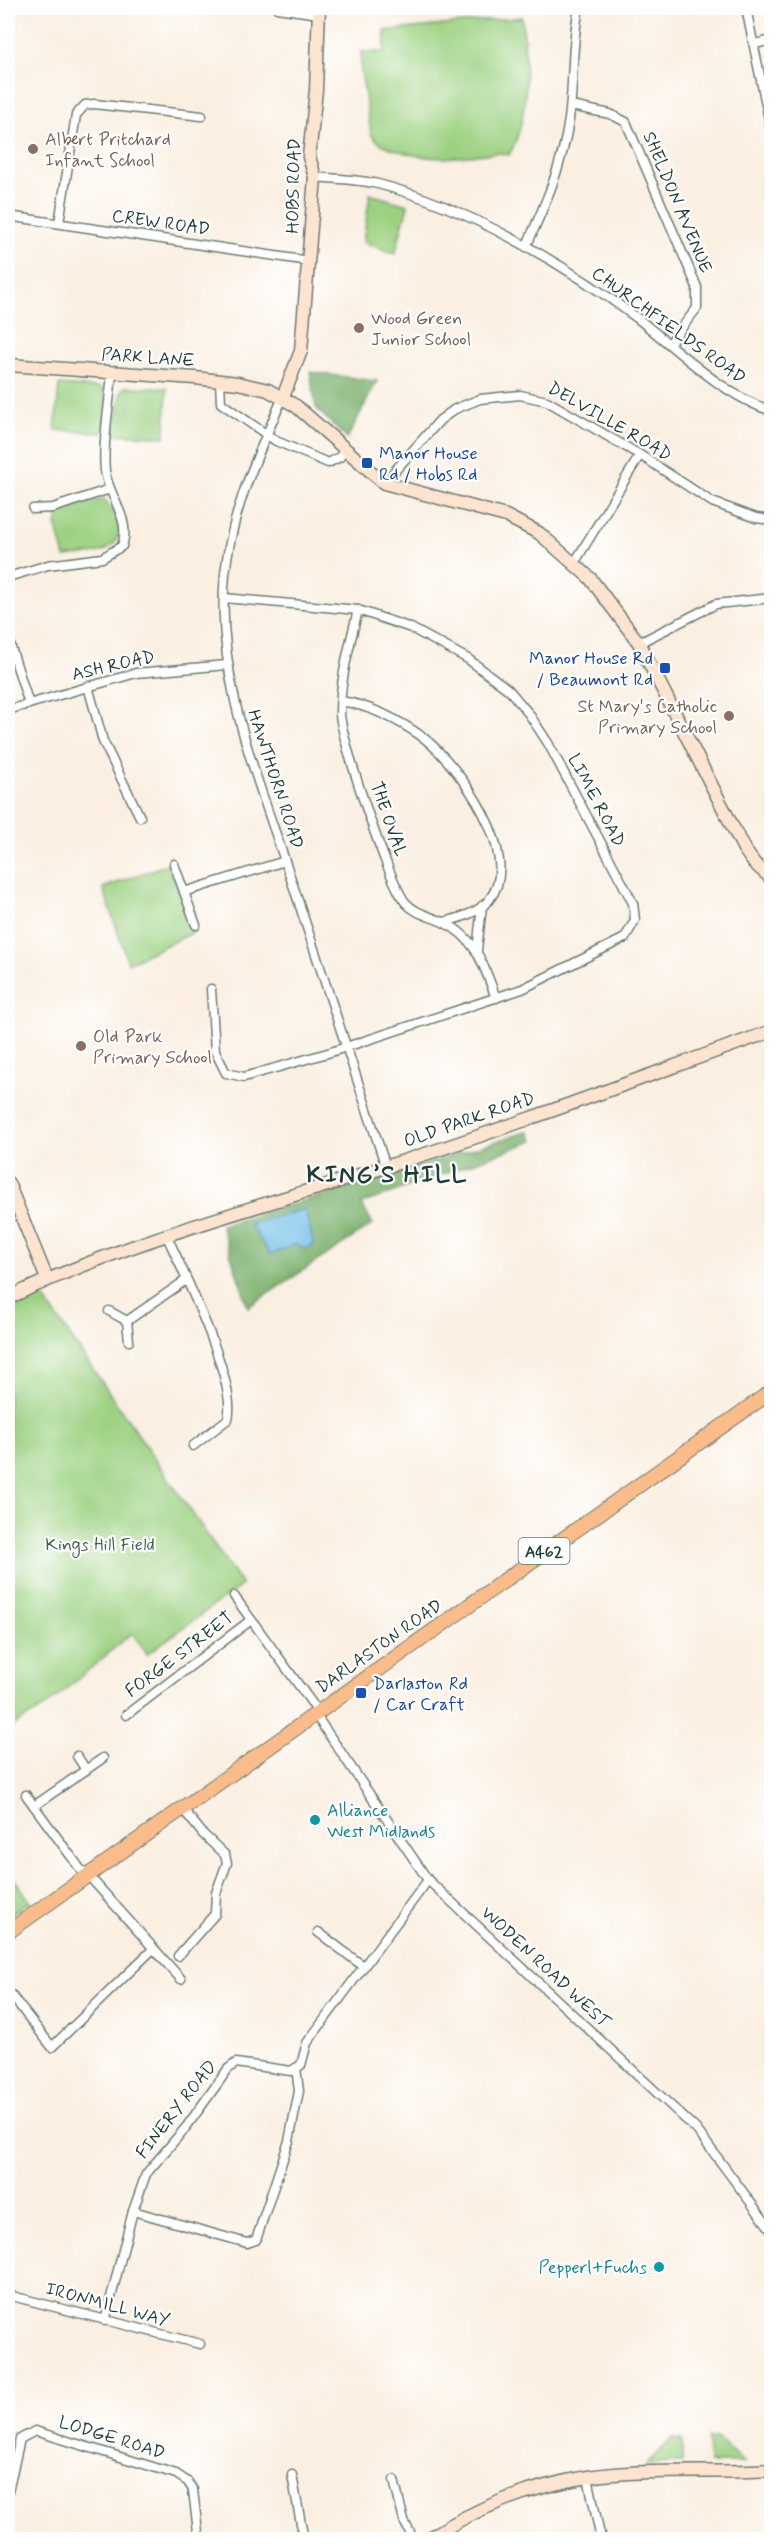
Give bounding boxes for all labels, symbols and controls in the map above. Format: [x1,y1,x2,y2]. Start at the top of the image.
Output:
place label: Albert Pritchard Infant School [45,128,171,173]
street label: SHELDON AVENUE [636,128,718,277]
street label: HOBS ROAD [281,138,307,234]
marker: Albert Pritchard Infant School [26,142,40,156]
street label: CREW ROAD [110,204,212,242]
street label: CHURCHFIELDS ROAD [586,262,750,390]
place label: Wood Green Junior School [371,307,471,352]
marker: Wood Green Junior School [352,321,366,335]
street label: PARK LANE [101,343,196,373]
street label: DELVILLE ROAD [543,377,676,467]
place label: Manor House Rd / Hobs Rd [379,442,478,487]
marker: Manor House Rd / Hobs Rd [360,456,374,470]
street label: ASH ROAD [69,645,157,687]
place label: Manor House Rd / Beaumont Rd [529,647,653,692]
marker: Manor House Rd / Beaumont Rd [658,661,672,675]
place label: St Mary's Catholic Primary School [577,695,717,740]
street label: HAWTHORN ROAD [241,707,309,852]
marker: St Mary's Catholic Primary School [722,709,736,723]
street label: LIME ROAD [562,750,631,851]
street label: THE OVAL [364,778,412,860]
place label: Old Park Primary School [93,1025,212,1070]
marker: Old Park Primary School [74,1039,88,1053]
street label: OLD PARK ROAD [401,1086,538,1154]
district label: KING’S HILL [306,1160,468,1191]
park label: Kings Hill Field [45,1533,155,1558]
road number: A462 [518,1538,570,1564]
street label: DARLASTON ROAD [312,1594,448,1699]
street label: FORGE STREET [121,1606,239,1703]
place label: Darlaston Rd / Car Craft [373,1672,468,1717]
marker: Darlaston Rd / Car Craft [354,1686,368,1700]
place label: Alliance West Midlands [327,1799,435,1844]
marker: Alliance West Midlands [308,1813,322,1827]
street label: WODEN ROAD WEST [475,1901,616,2035]
street label: FINERY ROAD [131,2055,223,2164]
place label: Pepperl+Fuchs [538,2256,647,2280]
marker: Pepperl+Fuchs [652,2260,666,2274]
street label: IRONMILL WAY [43,2277,173,2333]
street label: LODGE ROAD [56,2410,168,2466]

